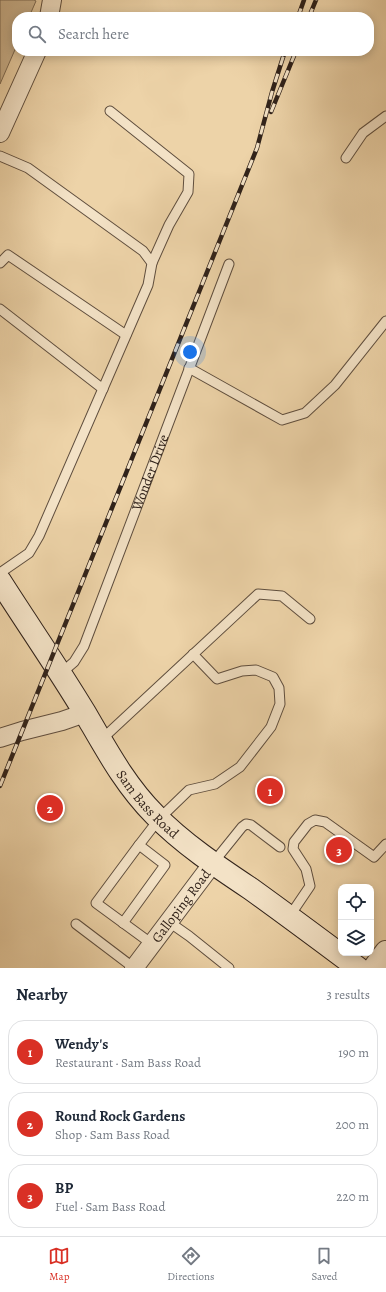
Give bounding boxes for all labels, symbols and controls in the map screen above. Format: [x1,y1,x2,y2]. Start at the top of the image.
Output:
search box [12,12,374,56]
icon: search [26,23,48,45]
text: Search here [58,24,129,44]
your location [180,342,200,362]
street label: Wonder Drive [126,432,173,514]
street label: Sam Bass Road [112,766,183,843]
pin: 1 [257,776,283,806]
pin: 2 [37,793,63,823]
pin: 3 [326,835,352,865]
street label: Galloping Road [147,865,215,946]
map controls [338,884,374,956]
button: locate [338,884,374,920]
button: layers [338,920,374,956]
text: Nearby [16,983,67,1006]
text: 3 results [326,986,370,1003]
text: Wendy's [55,1034,108,1054]
text: 1 [28,1044,32,1061]
text: 190 m [338,1044,369,1061]
text: Restaurant · Sam Bass Road [55,1054,201,1071]
text: Round Rock Gardens [55,1106,185,1126]
text: 2 [27,1116,33,1133]
text: 200 m [336,1116,369,1133]
text: Shop · Sam Bass Road [55,1126,170,1143]
text: BP [55,1178,73,1198]
text: 3 [27,1188,33,1205]
text: 220 m [336,1188,369,1205]
text: Fuel · Sam Bass Road [55,1198,165,1215]
tab: Map [48,1245,70,1284]
tab: Directions [167,1245,215,1284]
tab: Saved [311,1245,338,1284]

